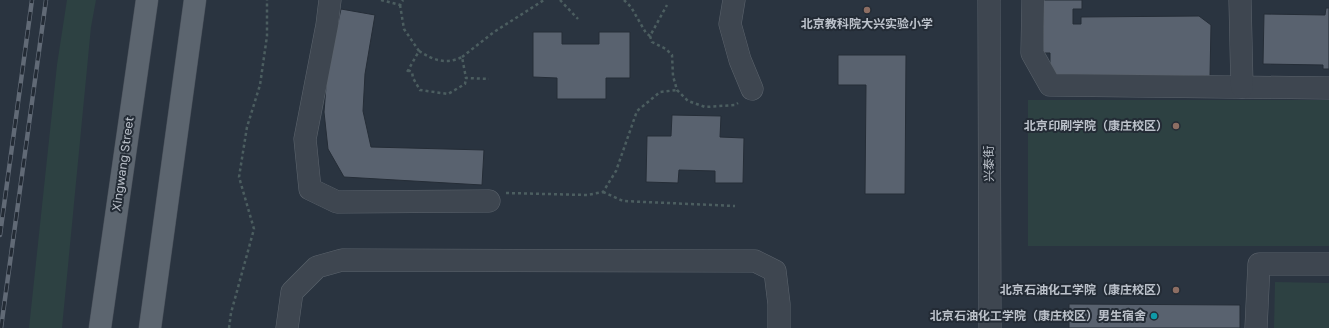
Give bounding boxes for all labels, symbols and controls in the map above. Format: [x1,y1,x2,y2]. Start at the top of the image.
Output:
marker: 北京教科院大兴实验小学 [862,5,872,15]
place label: 北京教科院大兴实验小学 [801,16,933,31]
street label: Xingwang Street [108,115,137,212]
place label: 北京印刷学院（康庄校区） [1024,118,1168,133]
marker: 北京印刷学院（康庄校区） [1171,121,1181,131]
street label: 兴泰街 [981,146,996,182]
place label: 北京石油化工学院（康庄校区） [1000,282,1168,297]
marker: 北京石油化工学院（康庄校区） [1171,285,1181,295]
place label: 北京石油化工学院（康庄校区）男生宿舍 [930,308,1146,323]
marker: 北京石油化工学院（康庄校区）男生宿舍 [1149,311,1159,321]

